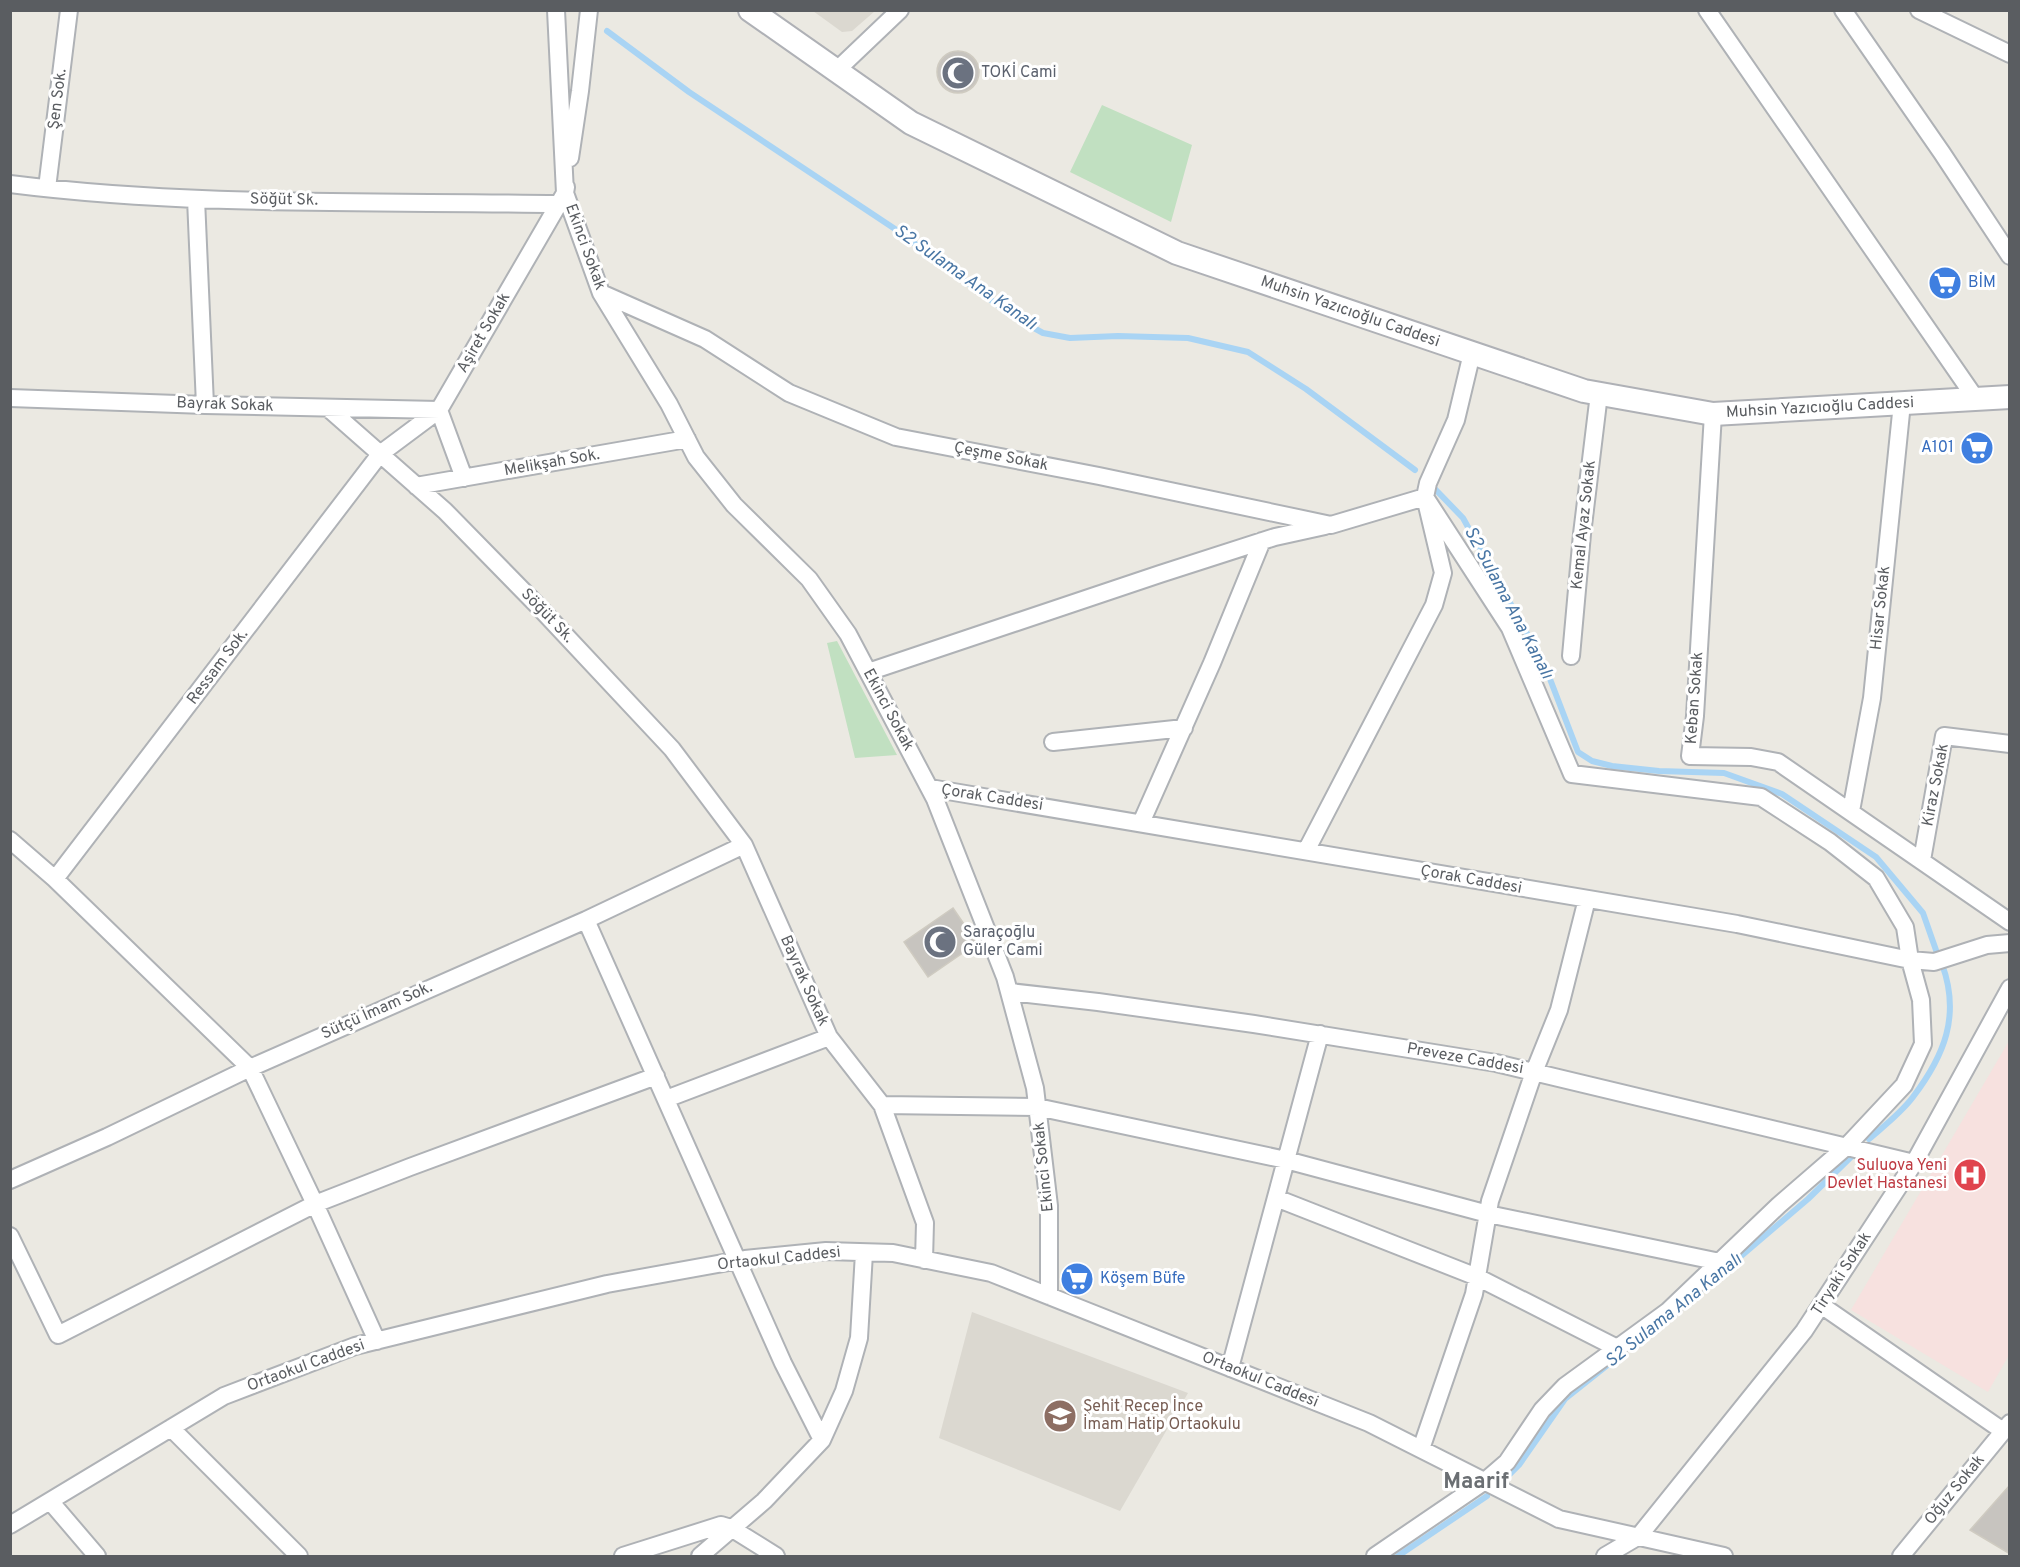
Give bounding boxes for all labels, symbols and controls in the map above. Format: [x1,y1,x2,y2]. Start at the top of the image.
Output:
mosque icon: TOKİ Cami [940,55,976,91]
place label: TOKİ Cami [981,62,1057,83]
street label: Şen Sok. [44,67,72,131]
street label: Söğüt Sk. [250,189,318,211]
street label: Ekinci Sokak [560,201,610,293]
water label: S2 Sulama Ana Kanalı [889,220,1041,336]
supermarket icon: BİM [1927,265,1963,301]
street label: Muhsin Yazıcıoğlu Caddesi [1258,272,1442,352]
place label: BİM [1968,272,1996,293]
street label: Aşiret Sokak [453,289,515,377]
street label: Bayrak Sokak [176,393,274,417]
street label: Muhsin Yazıcıoğlu Caddesi [1725,393,1915,423]
supermarket icon: A101 [1959,430,1995,466]
street label: Çeşme Sokak [952,438,1050,476]
place label: A101 [1921,438,1954,458]
street label: Melikşah Sok. [503,445,601,481]
street label: Kemal Ayaz Sokak [1567,459,1601,591]
water label: S2 Sulama Ana Kanalı [1458,523,1558,684]
street label: Hisar Sokak [1867,565,1895,651]
street label: Söğüt Sk. [516,585,578,647]
street label: Ressam Sok. [183,625,253,709]
street label: Keban Sokak [1682,651,1708,745]
street label: Ekinci Sokak [858,665,918,755]
street label: Kiraz Sokak [1918,742,1954,828]
street label: Çorak Caddesi [940,780,1044,816]
street label: Çorak Caddesi [1419,861,1523,899]
place label: Saraçoğlu Güler Cami [963,923,1043,961]
mosque icon: Saraçoğlu Güler Cami [922,924,958,960]
street label: Bayrak Sokak [775,932,833,1030]
street label: Sütçü İmam Sok. [318,977,436,1044]
street label: Preveze Caddesi [1405,1039,1525,1079]
street label: Ekinci Sokak [1029,1121,1059,1213]
place label: Suluova Yeni Devlet Hastanesi [1827,1156,1947,1194]
hospital icon: Suluova Yeni Devlet Hastanesi [1952,1157,1988,1193]
street label: Tiryaki Sokak [1808,1228,1876,1320]
street label: Ortaokul Caddesi [716,1243,842,1275]
water label: S2 Sulama Ana Kanalı [1601,1248,1748,1373]
supermarket icon: Köşem Büfe [1059,1261,1095,1297]
place label: Köşem Büfe [1100,1269,1185,1289]
street label: Ortaokul Caddesi [244,1335,368,1397]
street label: Ortaokul Caddesi [1199,1348,1321,1412]
place label: Şehit Recep İnce İmam Hatip Ortaokulu [1083,1396,1241,1435]
school or university icon: Şehit Recep İnce İmam Hatip Ortaokulu [1042,1398,1078,1434]
street label: Oğuz Sokak [1921,1451,1989,1529]
district label: Maarif [1443,1469,1509,1496]

